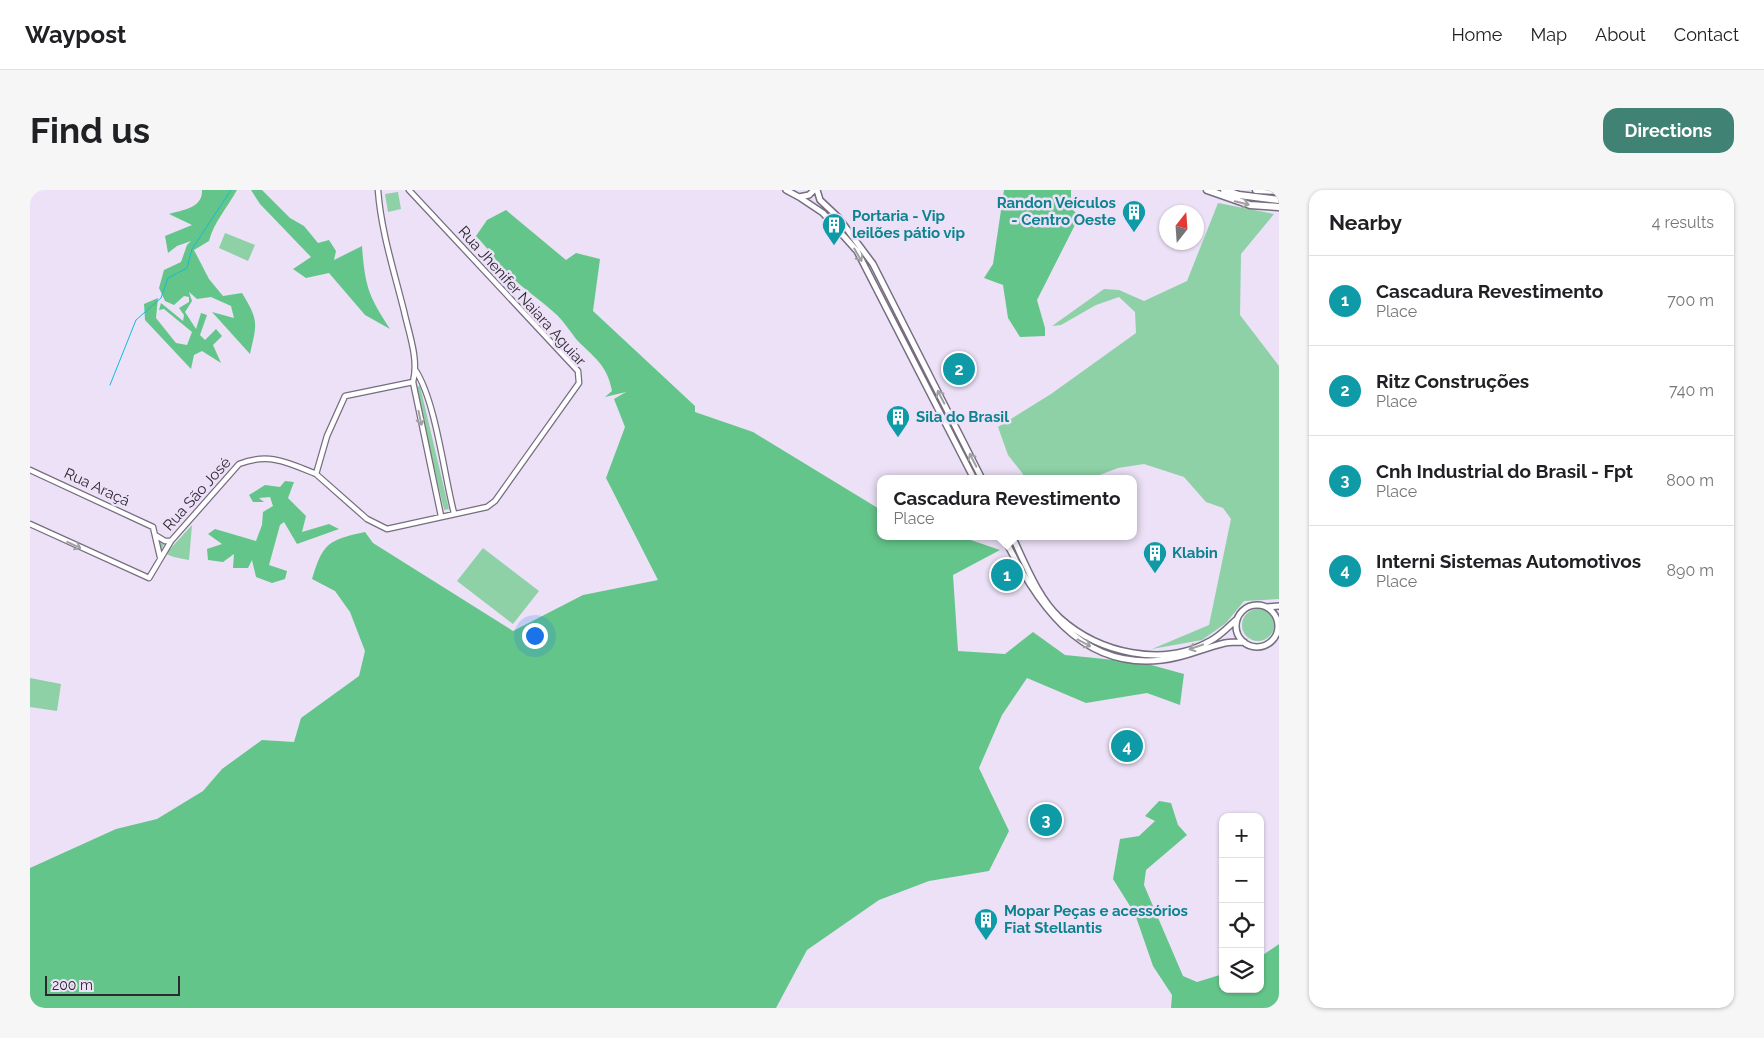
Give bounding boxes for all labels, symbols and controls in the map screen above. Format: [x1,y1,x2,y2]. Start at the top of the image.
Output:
text: Waypost [25,20,126,49]
text: Home [1451,24,1502,45]
text: Map [1530,24,1567,45]
text: About [1595,24,1646,45]
text: Contact [1674,24,1739,45]
button: Directions [1603,108,1734,153]
text: Find us [30,110,150,151]
place label: Randon Veículos - Centro Oeste [997,194,1116,229]
building icon: Randon Veículos - Centro Oeste [1121,199,1147,233]
one-way arrow [1233,199,1249,208]
north arrow [1159,205,1204,250]
place label: Portaria - Vip leilões pátio vip [852,207,965,242]
text: Nearby [1329,210,1402,235]
building icon: Portaria - Vip leilões pátio vip [821,212,847,246]
text: 4 results [1652,213,1714,232]
street label: Rua Jhenifer Naiara Aguiar [454,222,590,370]
one-way arrow [853,247,863,262]
text: Cascadura Revestimento [1376,280,1603,302]
text: 1 [1341,291,1349,310]
text: 700 m [1667,291,1714,310]
text: Place [1376,302,1417,321]
pin: 2 [943,350,975,388]
text: Ritz Construções [1376,370,1529,392]
text: 2 [1340,381,1350,400]
text: 740 m [1669,381,1714,400]
one-way arrow [936,390,945,405]
text: Place [1376,392,1417,411]
building icon: Sila do Brasil [885,404,911,438]
place label: Sila do Brasil [916,408,1009,426]
one-way arrow [416,410,426,426]
one-way arrow [968,452,978,467]
street label: Rua São José [159,454,235,534]
text: Cnh Industrial do Brasil - Fpt [1376,460,1633,482]
street label: Rua Araçá [61,464,133,510]
text: 3 [1341,471,1349,490]
text: 800 m [1666,471,1714,490]
popup [877,475,1137,540]
text: Place [1376,482,1417,501]
text: Cascadura Revestimento [893,487,1121,509]
text: Place [893,509,935,528]
building icon: Klabin [1142,540,1168,574]
one-way arrow [66,541,81,550]
place label: Klabin [1172,544,1218,562]
text: Interni Sistemas Automotivos [1376,550,1641,572]
pin: 1 [991,556,1023,594]
text: 4 [1340,561,1350,580]
text: 890 m [1667,561,1714,580]
text: Place [1376,572,1417,591]
your location [522,623,548,649]
one-way arrow [1077,638,1092,648]
one-way arrow [1189,642,1205,652]
pin: 4 [1111,727,1143,765]
pin: 3 [1030,801,1062,839]
map controls [1219,813,1264,993]
button: + [1219,813,1264,858]
button: − [1219,858,1264,903]
place label: Mopar Peças e acessórios Fiat Stellantis [1004,902,1188,937]
button: locate [1219,903,1264,948]
building icon: Mopar Peças e acessórios Fiat Stellantis [973,907,999,941]
button: layers [1219,948,1264,993]
scale bar [45,973,180,996]
text: 200 m [52,977,93,993]

